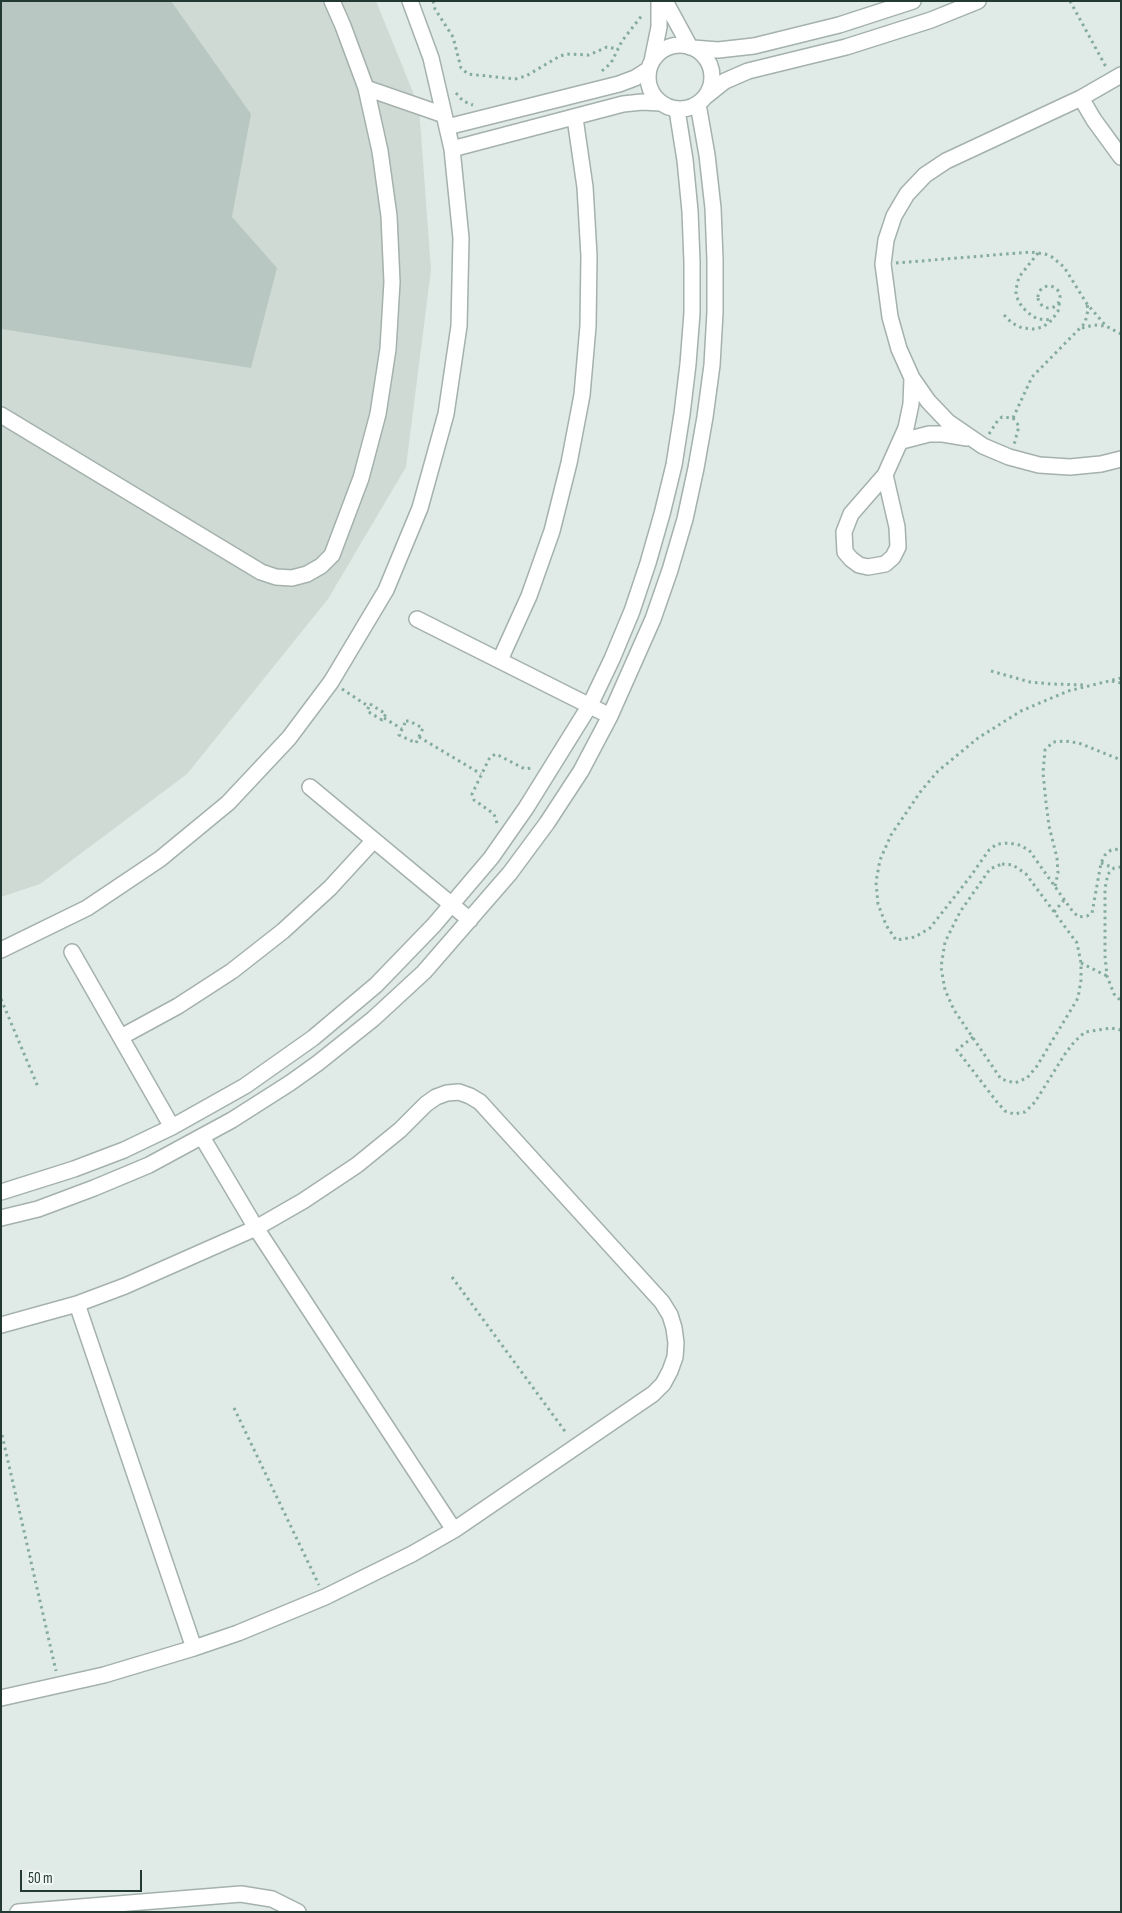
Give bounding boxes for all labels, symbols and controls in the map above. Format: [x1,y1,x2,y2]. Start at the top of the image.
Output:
scale bar [22,1860,145,1892]
text: 50 m [28,1869,53,1888]

